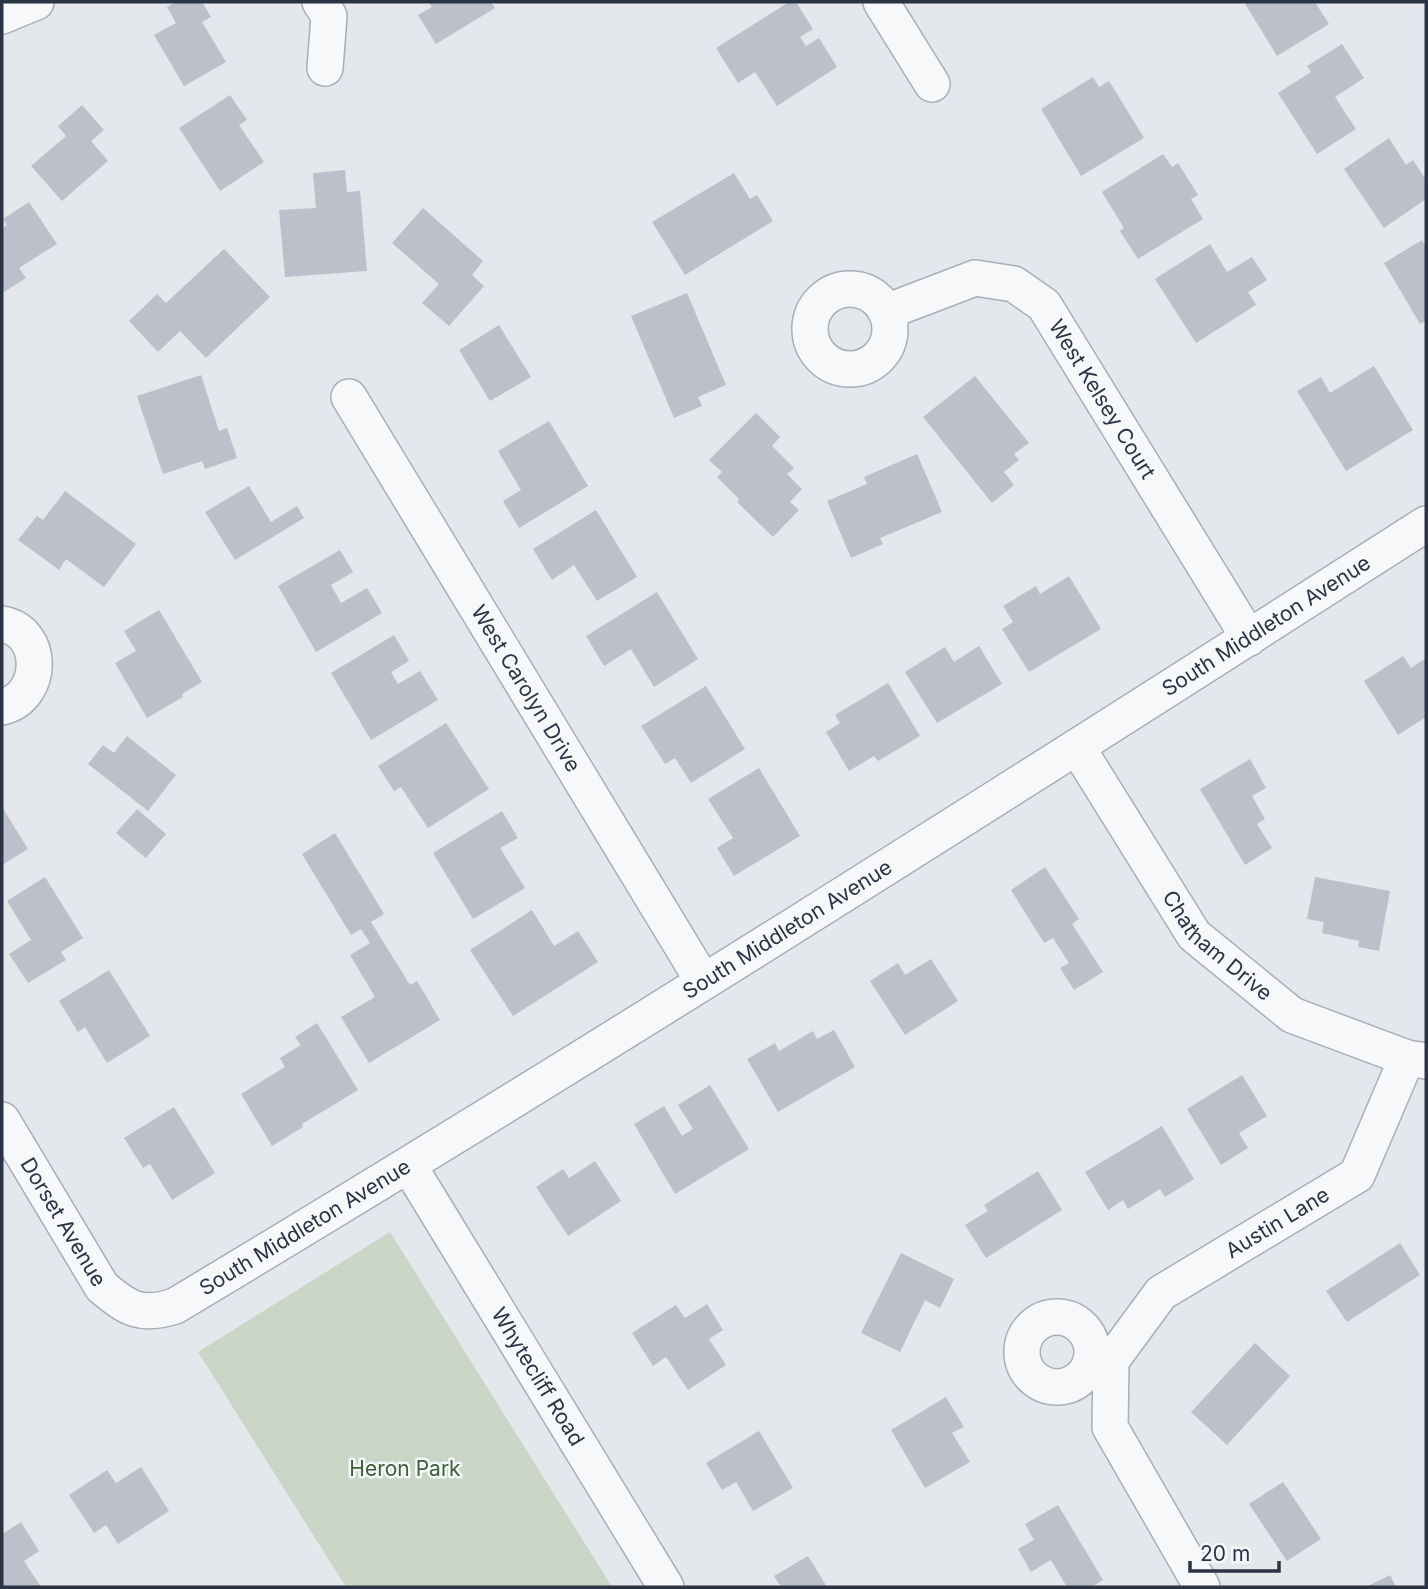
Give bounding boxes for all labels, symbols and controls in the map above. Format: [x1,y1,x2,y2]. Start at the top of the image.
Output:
street label: West Kelsey Court [1044,315,1161,483]
street label: South Middleton Avenue [1157,550,1375,701]
street label: West Carolyn Drive [466,600,586,776]
street label: South Middleton Avenue [678,854,896,1004]
street label: Chatham Drive [1157,886,1277,1006]
street label: Dorset Avenue [15,1153,112,1291]
street label: South Middleton Avenue [195,1153,415,1300]
street label: Austin Lane [1221,1182,1334,1263]
street label: Whytecliff Road [486,1303,590,1450]
park label: Heron Park [349,1456,461,1481]
scale bar [1190,1530,1279,1574]
text: 20 m [1200,1541,1250,1566]

